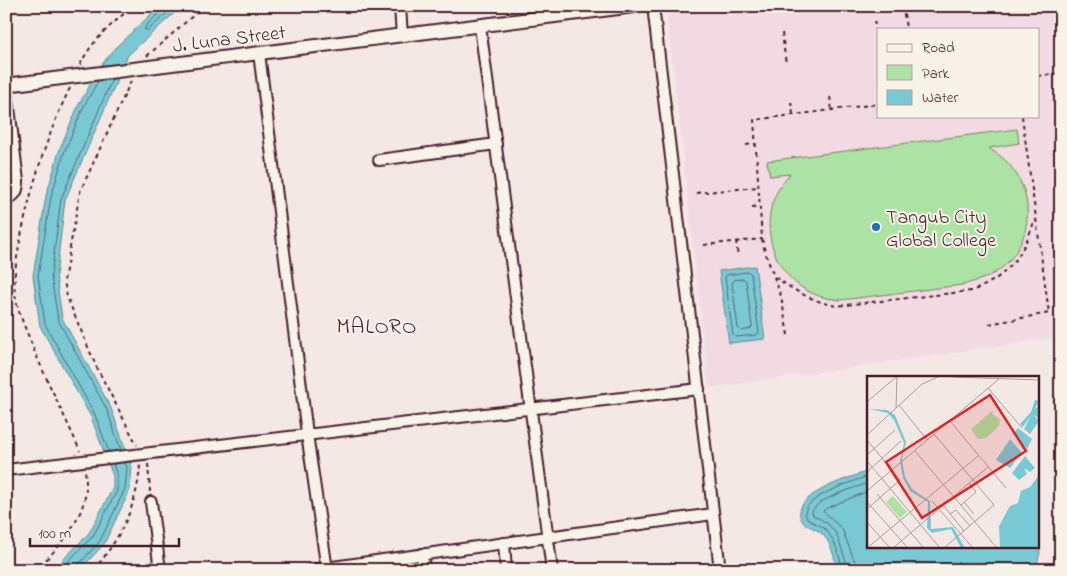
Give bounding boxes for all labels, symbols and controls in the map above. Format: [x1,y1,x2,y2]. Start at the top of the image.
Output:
street label: J. Luna Street [171,19,288,62]
legend [877,28,1040,118]
text: Road [922,37,955,59]
text: Park [922,63,950,85]
text: Water [922,87,958,109]
place label: Tangub City Global College [886,204,996,257]
marker: Tangub City Global College [870,221,882,233]
district label: MALORO [336,312,418,344]
inset map [867,376,1040,548]
scale bar [30,516,179,548]
text: 100 m [38,523,71,545]

